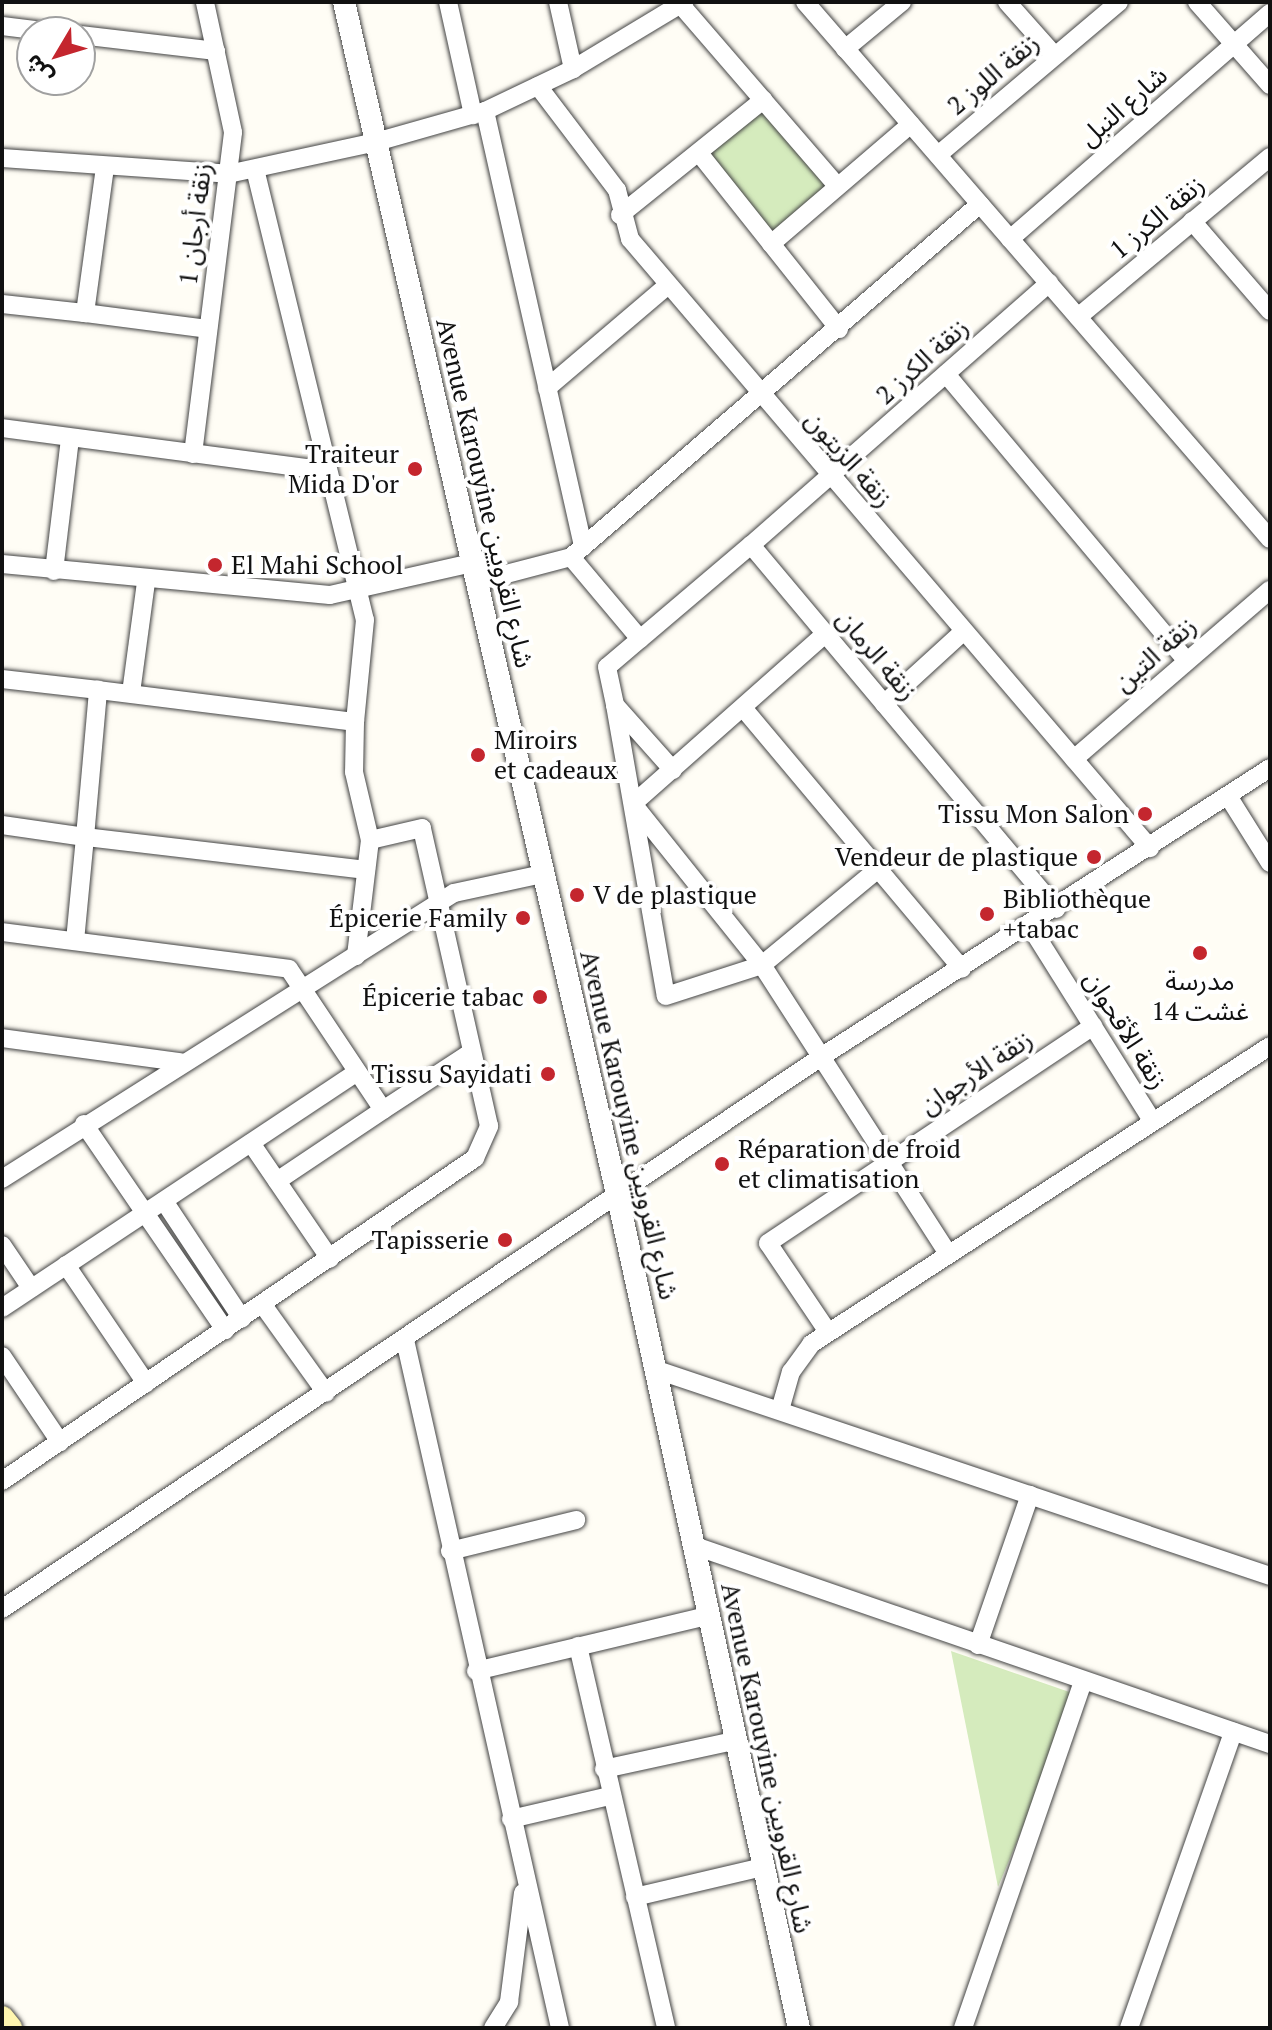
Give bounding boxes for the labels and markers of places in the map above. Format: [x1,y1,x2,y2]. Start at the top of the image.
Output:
place label: Traiteur Mida D'or [288,438,399,500]
marker: Traiteur Mida D'or [406,460,424,478]
place label: El Mahi School [231,549,403,581]
marker: El Mahi School [206,556,224,574]
place label: Miroirs et cadeaux [494,724,617,786]
marker: Miroirs et cadeaux [469,746,487,764]
place label: Tissu Mon Salon [938,798,1129,830]
marker: Tissu Mon Salon [1136,805,1154,823]
place label: Vendeur de plastique [835,841,1078,873]
marker: Vendeur de plastique [1085,848,1103,866]
place label: V de plastique [593,879,758,911]
place label: Bibliothèque +tabac [1003,883,1151,944]
marker: V de plastique [568,886,586,904]
place label: Épicerie Family [329,902,507,934]
marker: Bibliothèque +tabac [978,905,996,923]
marker: Épicerie Family [514,909,532,927]
marker: مدرسة 14 غشت [1191,944,1209,962]
place label: مدرسة 14 غشت [1151,965,1249,1026]
place label: Épicerie tabac [362,981,524,1013]
marker: Épicerie tabac [531,988,549,1006]
place label: Tissu Sayidati [371,1058,532,1090]
marker: Tissu Sayidati [539,1065,557,1083]
place label: Réparation de froid et climatisation [738,1133,961,1194]
marker: Réparation de froid et climatisation [713,1155,731,1173]
place label: Tapisserie [372,1224,489,1256]
marker: Tapisserie [496,1231,514,1249]

